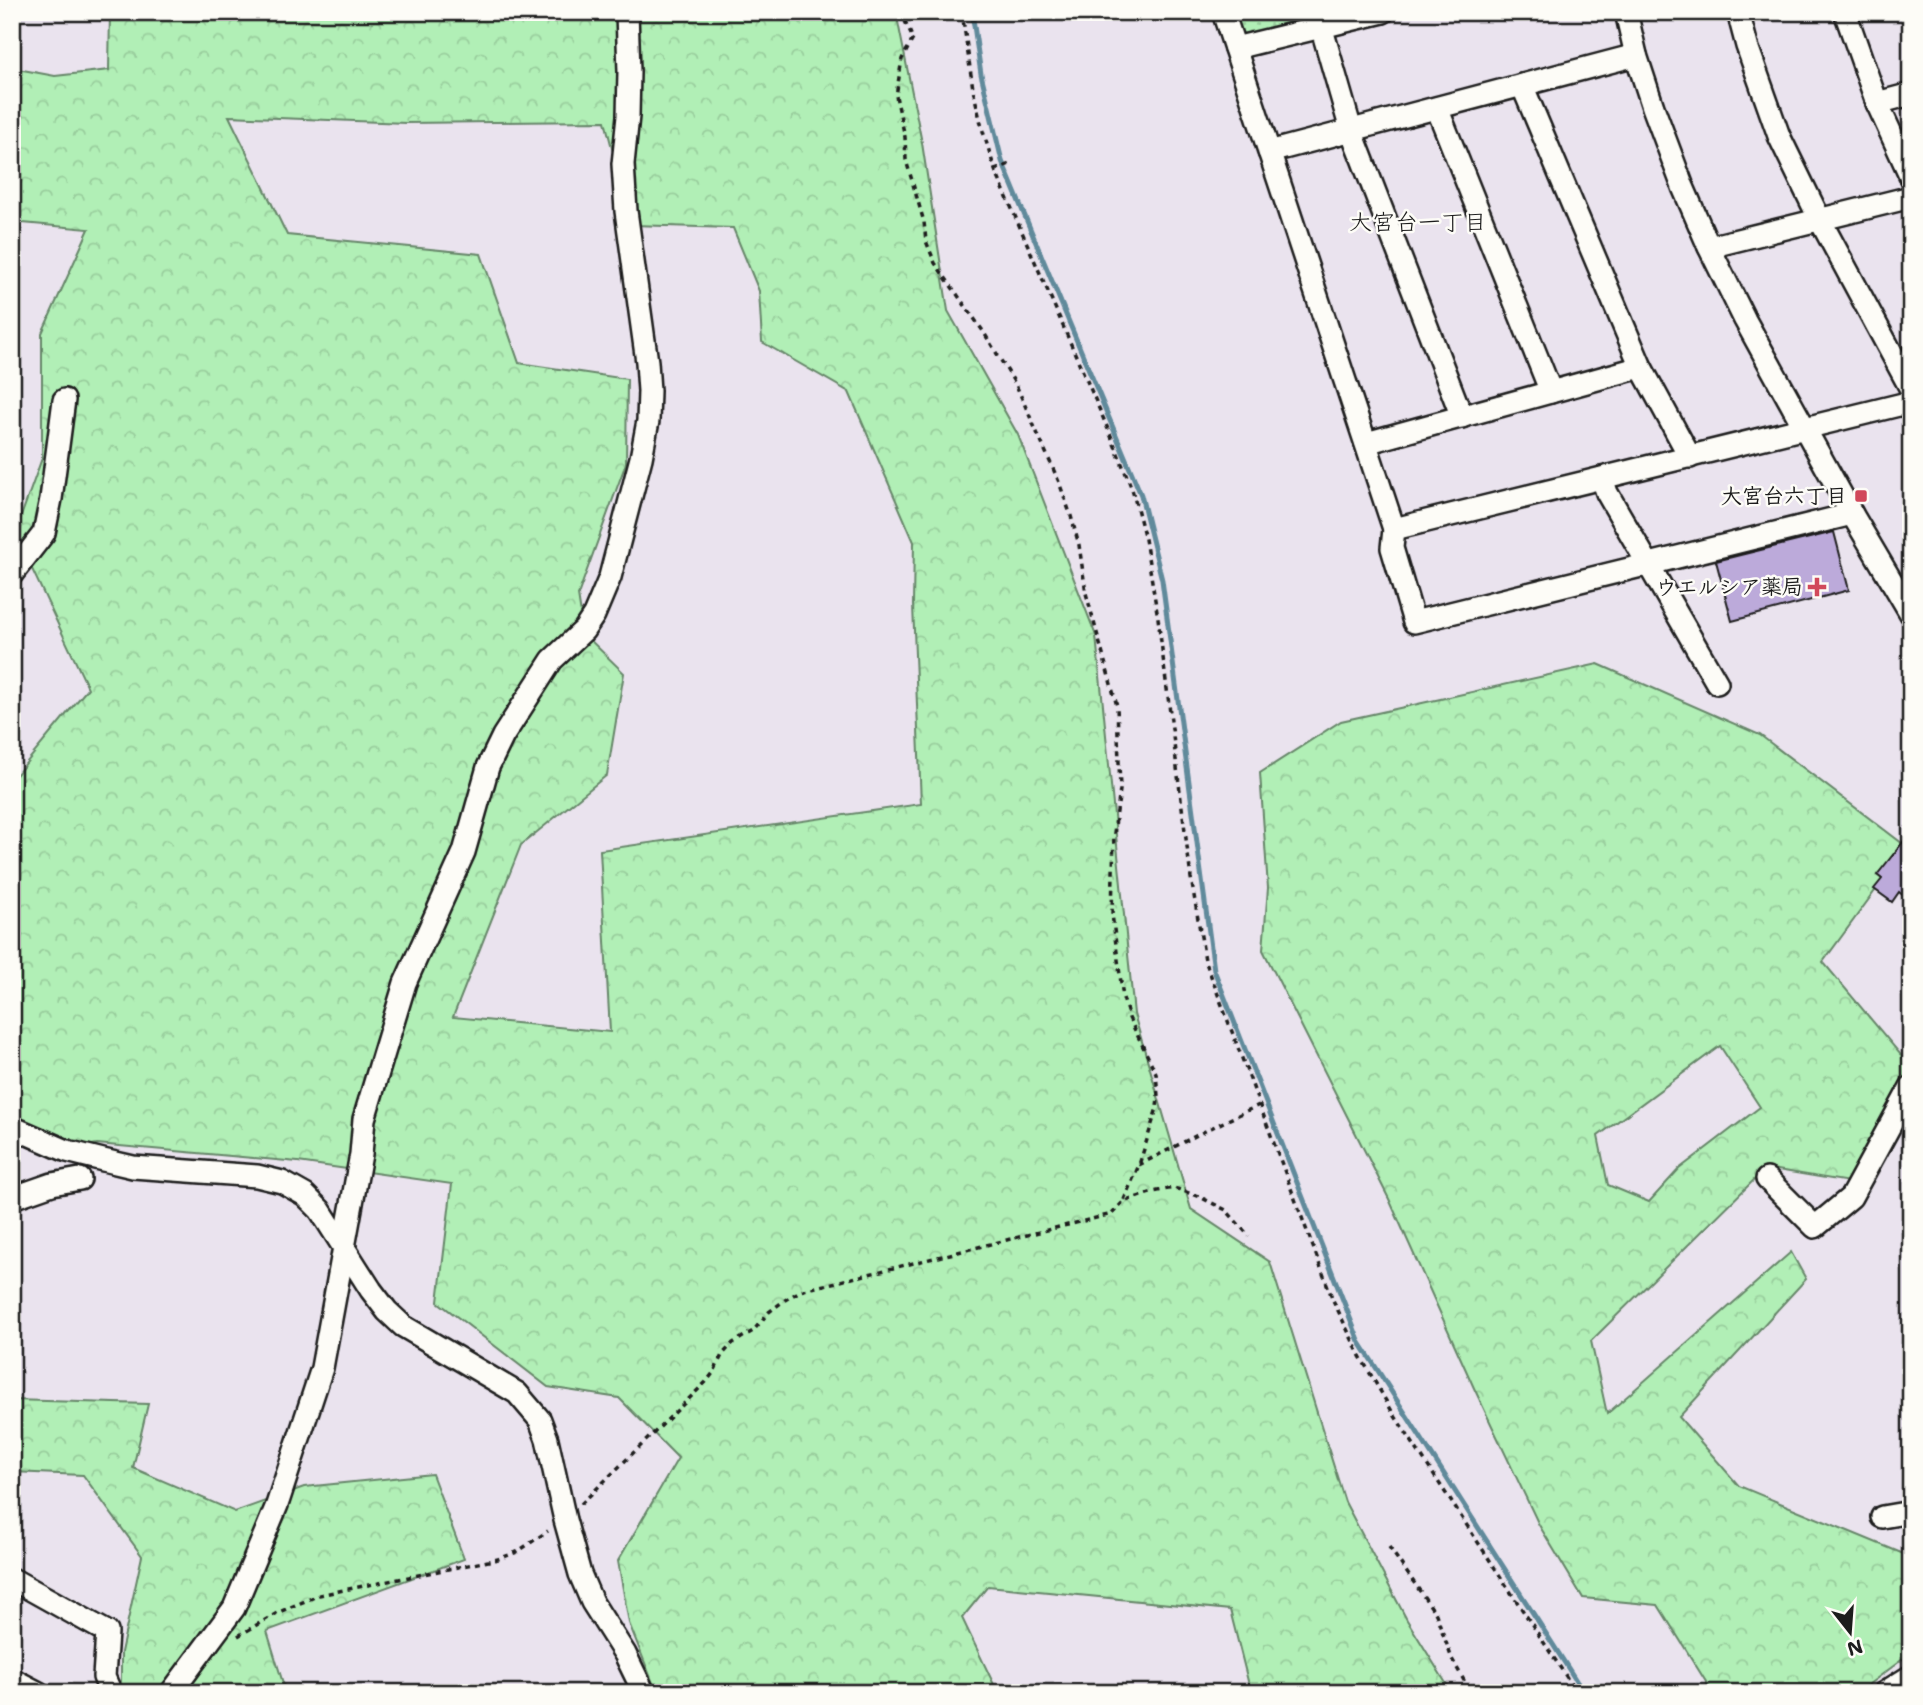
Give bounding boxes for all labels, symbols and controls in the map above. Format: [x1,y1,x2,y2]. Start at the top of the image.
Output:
district label: 大宮台一丁目 [1349,207,1487,237]
place label: 大宮台六丁目 [1721,482,1847,510]
marker: 大宮台六丁目 [1853,488,1869,504]
place label: ウエルシア薬局 [1656,573,1803,601]
marker: ウエルシア薬局 [1809,579,1825,595]
north arrow [1814,1596,1884,1666]
text: N [1844,1634,1866,1662]

